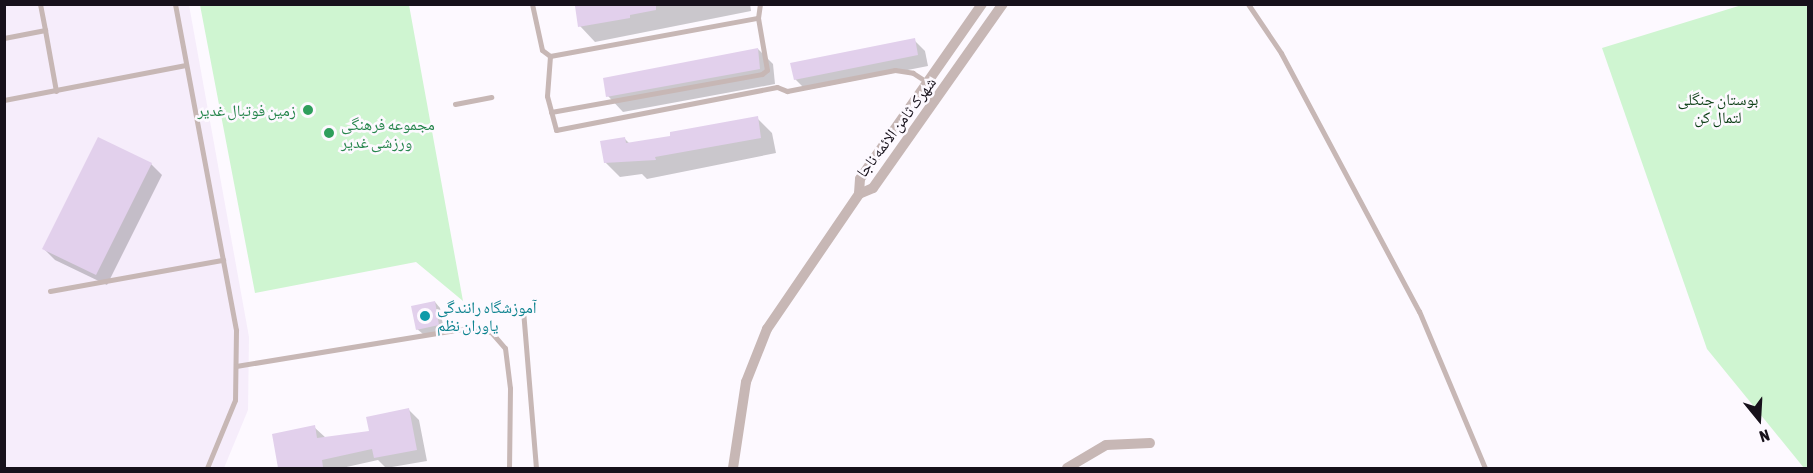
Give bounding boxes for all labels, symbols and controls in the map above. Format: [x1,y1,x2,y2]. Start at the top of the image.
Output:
street label: شهرک ثامن الائمه ناجا [852,73,940,181]
park label: بوستان جنگلی لتمال کن [1678,89,1758,127]
place label: زمین فوتبال غدیر [197,100,296,120]
marker: زمین فوتبال غدیر [301,103,315,117]
place label: مجموعه فرهنگی ورزشی غدیر [341,114,435,152]
marker: مجموعه فرهنگی ورزشی غدیر [322,126,336,140]
place label: آموزشگاه رانندگی یاوران نظم [437,297,537,335]
marker: آموزشگاه رانندگی یاوران نظم [418,309,432,323]
north arrow [1729,389,1789,449]
text: N [1757,426,1772,446]

